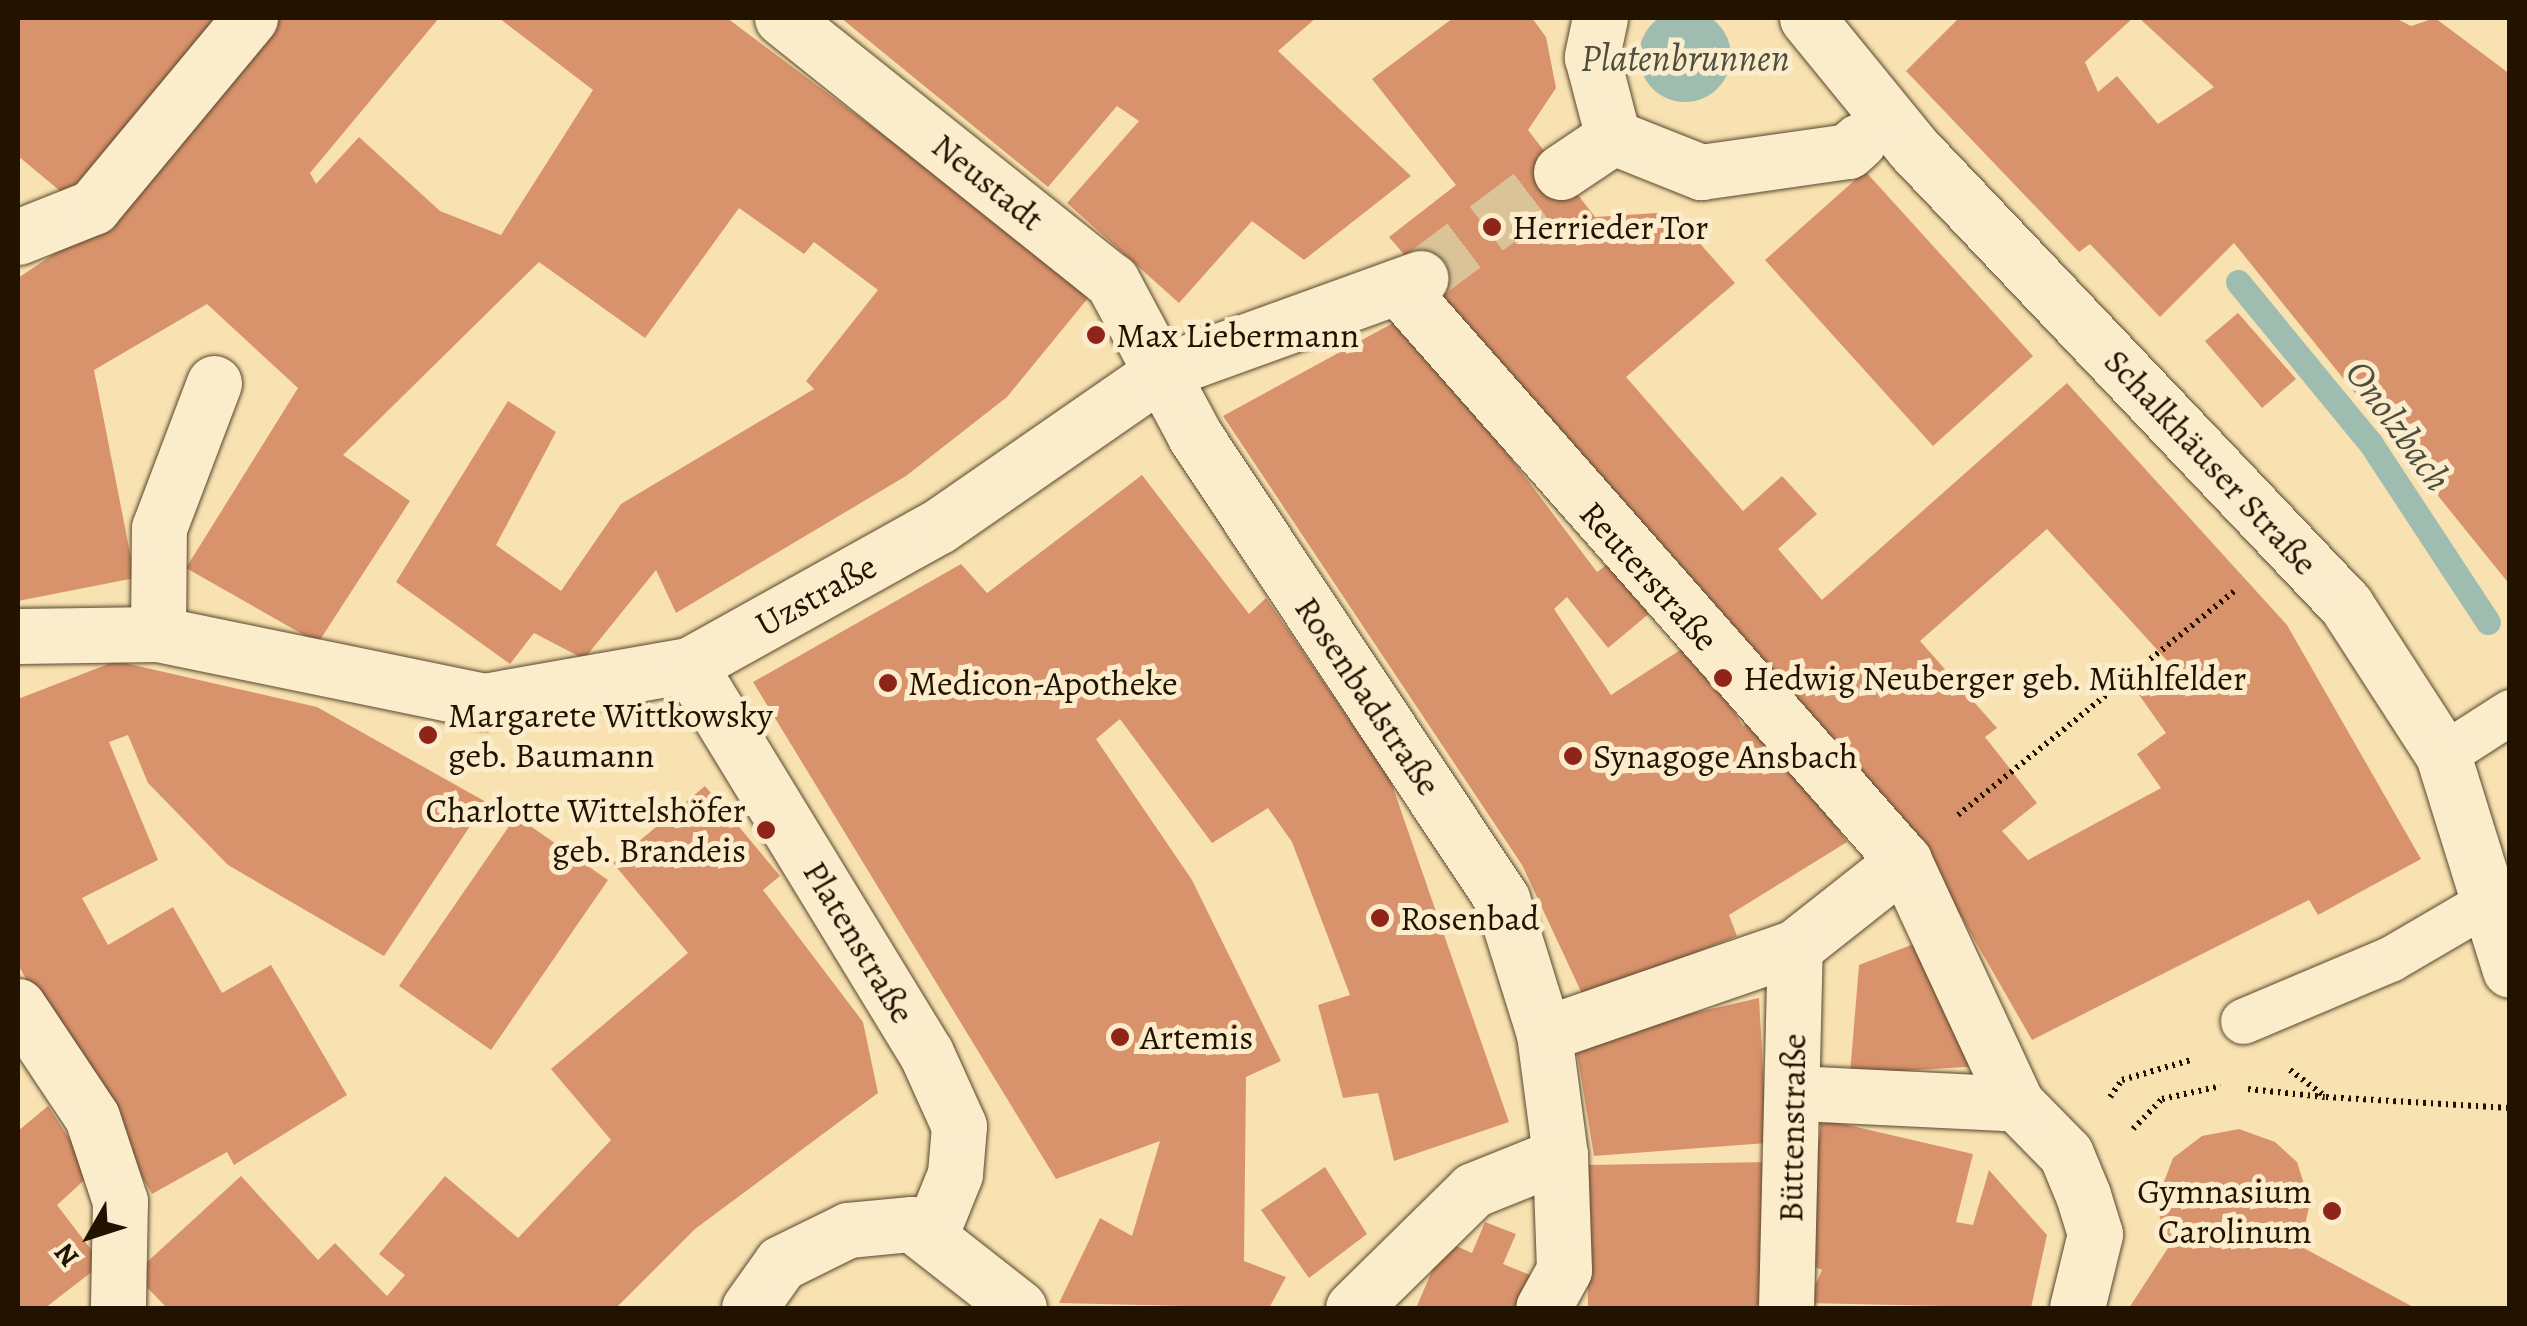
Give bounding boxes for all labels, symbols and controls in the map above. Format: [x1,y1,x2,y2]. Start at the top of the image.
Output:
water label: Platenbrunnen [1580,36,1790,82]
street label: Neustadt [924,124,1052,240]
place label: Herrieder Tor [1512,206,1708,248]
marker: Herrieder Tor [1481,216,1503,238]
place label: Max Liebermann [1116,314,1359,356]
marker: Max Liebermann [1085,324,1107,346]
street label: Schalkhäuser Straße [2096,340,2326,584]
water label: Onolzbach [2335,352,2461,500]
street label: Reuterstraße [1571,492,1727,660]
street label: Uzstraße [748,545,884,645]
street label: Rosenbadstraße [1286,589,1450,803]
place label: Hedwig Neuberger geb. Mühlfelder [1743,657,2247,699]
place label: Medicon-Apotheke [908,662,1178,704]
marker: Hedwig Neuberger geb. Mühlfelder [1712,667,1734,689]
marker: Medicon-Apotheke [877,672,899,694]
place label: Margarete Wittkowsky geb. Baumann [448,694,773,776]
marker: Margarete Wittkowsky geb. Baumann [417,724,439,746]
place label: Synagoge Ansbach [1593,735,1858,777]
marker: Synagoge Ansbach [1562,745,1584,767]
place label: Charlotte Wittelshöfer geb. Brandeis [425,789,746,871]
marker: Charlotte Wittelshöfer geb. Brandeis [755,819,777,841]
street label: Platenstraße [794,853,924,1031]
place label: Rosenbad [1400,897,1540,939]
marker: Rosenbad [1369,907,1391,929]
place label: Artemis [1140,1016,1253,1058]
marker: Artemis [1109,1026,1131,1048]
street label: Büttenstraße [1769,1033,1815,1223]
place label: Gymnasium Carolinum [2137,1170,2312,1252]
north arrow [40,1186,140,1286]
marker: Gymnasium Carolinum [2321,1200,2343,1222]
text: N [46,1235,88,1275]

